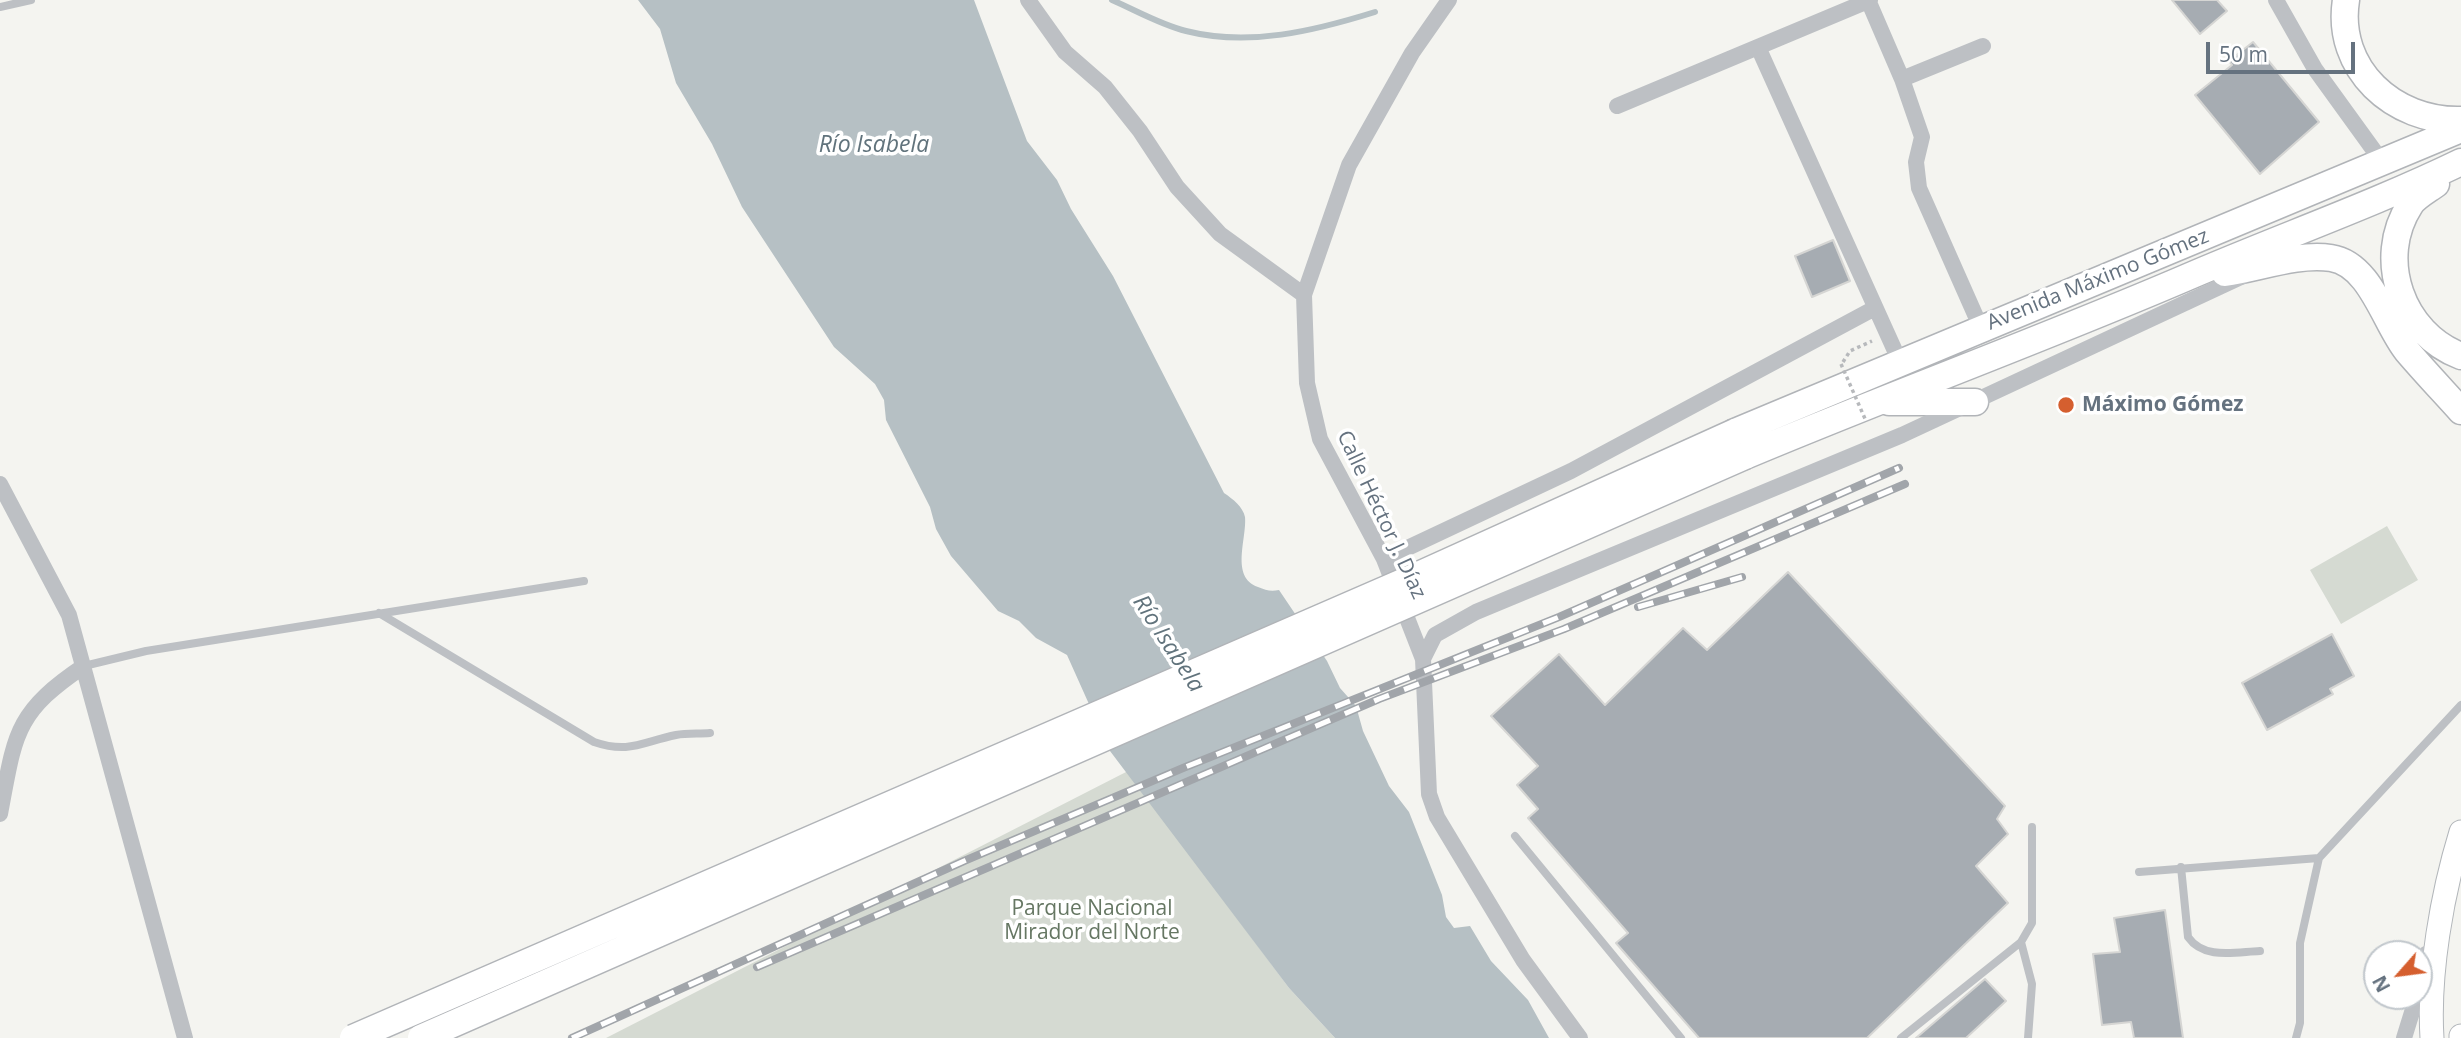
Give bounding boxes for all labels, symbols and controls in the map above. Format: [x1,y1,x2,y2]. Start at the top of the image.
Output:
scale bar [2209,28,2358,72]
text: 50 m [2219,40,2268,68]
water label: Río Isabela [819,131,929,159]
street label: Avenida Máximo Gómez [1983,224,2213,336]
place label: Máximo Gómez [2082,392,2244,418]
marker: Máximo Gómez [2056,395,2076,415]
street label: Calle Héctor J. Díaz [1331,427,1431,603]
water label: Río Isabela [1126,590,1210,698]
park label: Parque Nacional Mirador del Norte [1004,896,1180,946]
north arrow [2363,940,2433,1010]
text: N [2366,971,2396,997]

